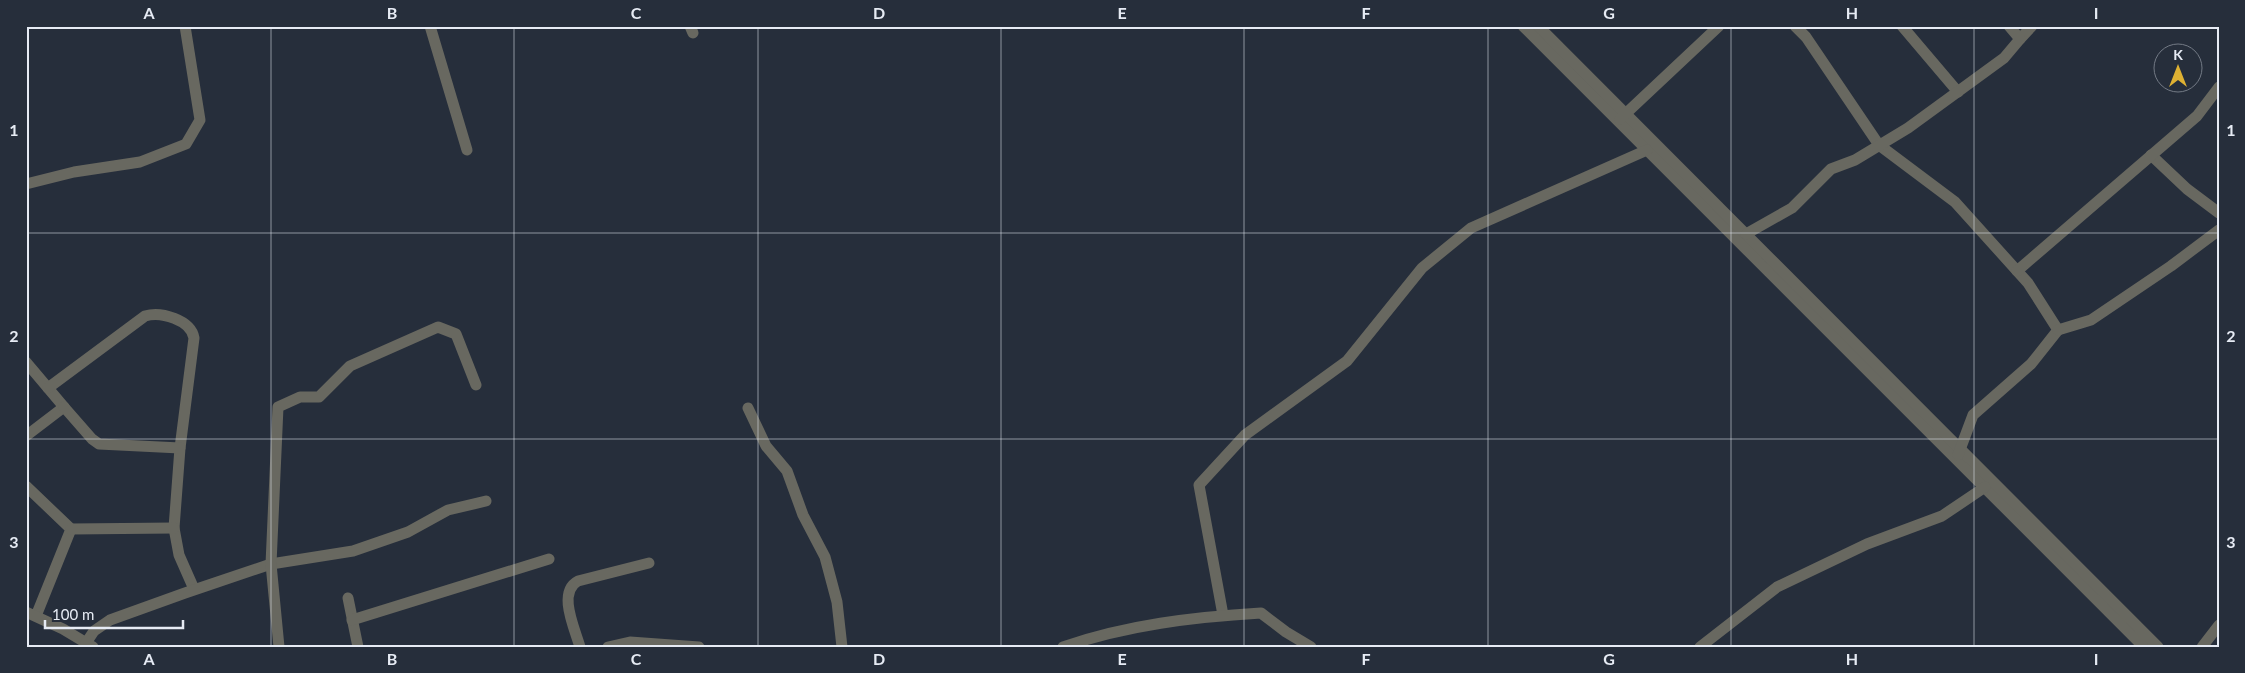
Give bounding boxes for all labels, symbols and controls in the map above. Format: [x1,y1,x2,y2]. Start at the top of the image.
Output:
text: A [142,3,155,22]
text: B [387,3,397,22]
text: C [631,3,642,22]
text: D [873,3,885,22]
text: E [1117,3,1127,22]
text: F [1361,3,1371,22]
text: G [1603,3,1615,22]
text: H [1846,3,1858,22]
text: I [2094,3,2098,22]
north arrow [2152,42,2202,92]
text: K [2173,46,2183,63]
text: 1 [9,120,19,139]
text: 1 [2226,120,2236,139]
text: 2 [9,326,19,345]
text: 2 [2226,326,2236,345]
text: 3 [9,532,19,551]
text: 3 [2226,532,2236,551]
scale bar [45,598,182,630]
text: 100 m [52,605,94,623]
text: A [142,649,155,668]
text: B [387,649,397,668]
text: C [631,649,642,668]
text: D [873,649,885,668]
text: E [1117,649,1127,668]
text: F [1361,649,1371,668]
text: G [1603,649,1615,668]
text: H [1846,649,1858,668]
text: I [2094,649,2098,668]

